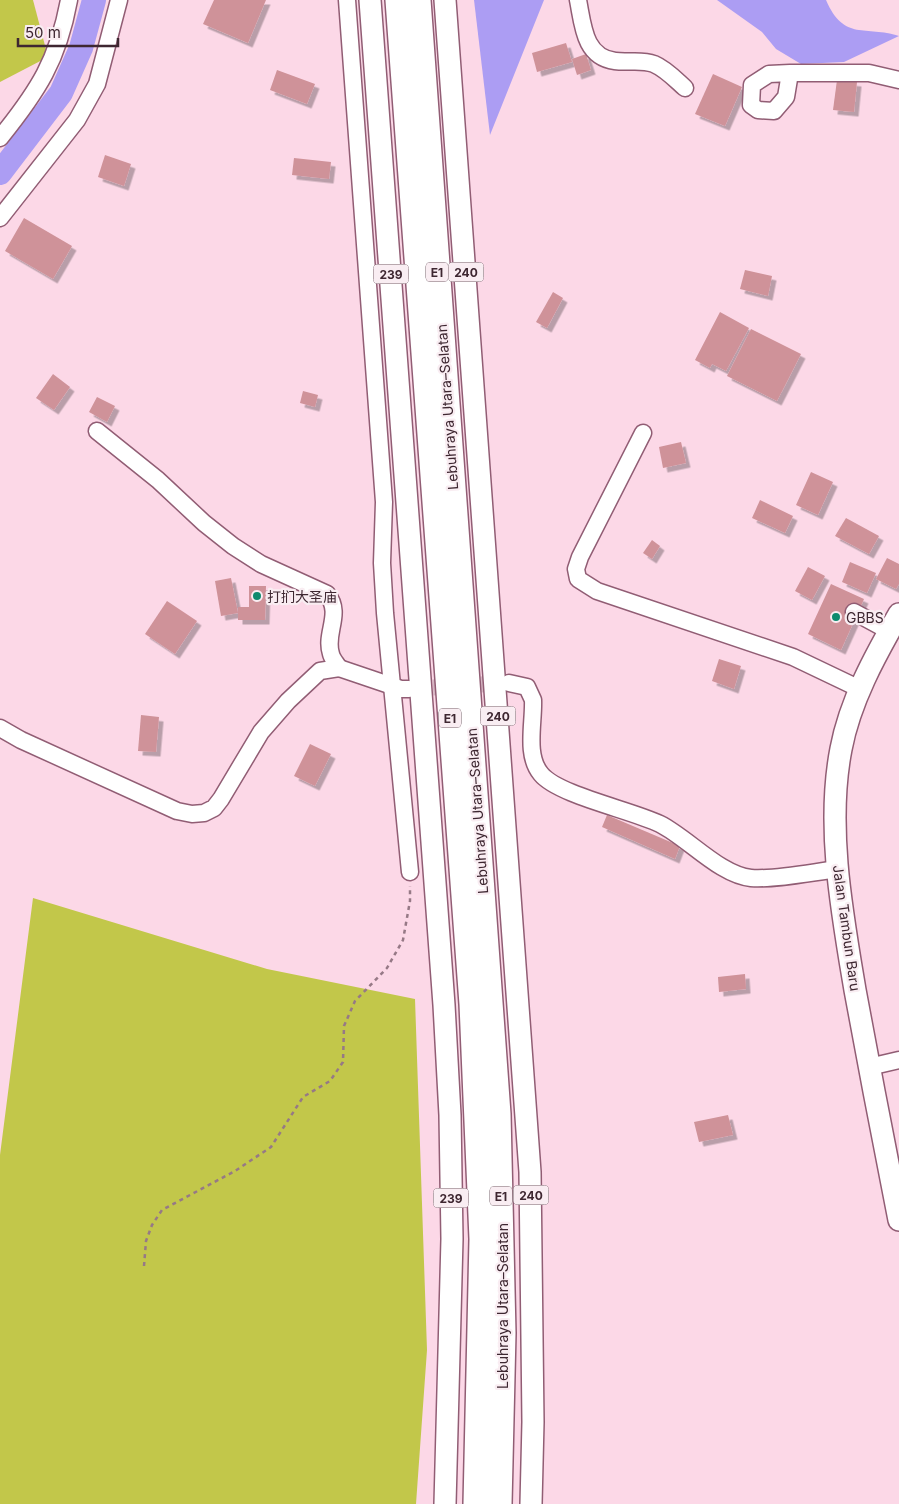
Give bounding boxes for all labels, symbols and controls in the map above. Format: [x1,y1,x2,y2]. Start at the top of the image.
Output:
scale bar [18,15,118,47]
text: 50 m [25,23,61,42]
road number: E1 [426,262,448,282]
road number: 240 [448,262,484,282]
road number: 239 [374,264,408,284]
street label: Lebuhraya Utara–Selatan [433,324,461,490]
place label: 打扪大圣庙 [267,588,337,605]
marker: 打扪大圣庙 [251,590,263,602]
place label: GBBS [846,609,884,626]
marker: GBBS [830,611,842,623]
road number: 240 [480,706,516,726]
road number: E1 [439,708,461,728]
street label: Lebuhraya Utara–Selatan [463,728,491,894]
street label: Jalan Tambun Baru [830,864,864,992]
road number: E1 [490,1186,512,1206]
road number: 240 [514,1186,548,1204]
road number: 239 [434,1188,468,1208]
street label: Lebuhraya Utara–Selatan [494,1223,511,1389]

